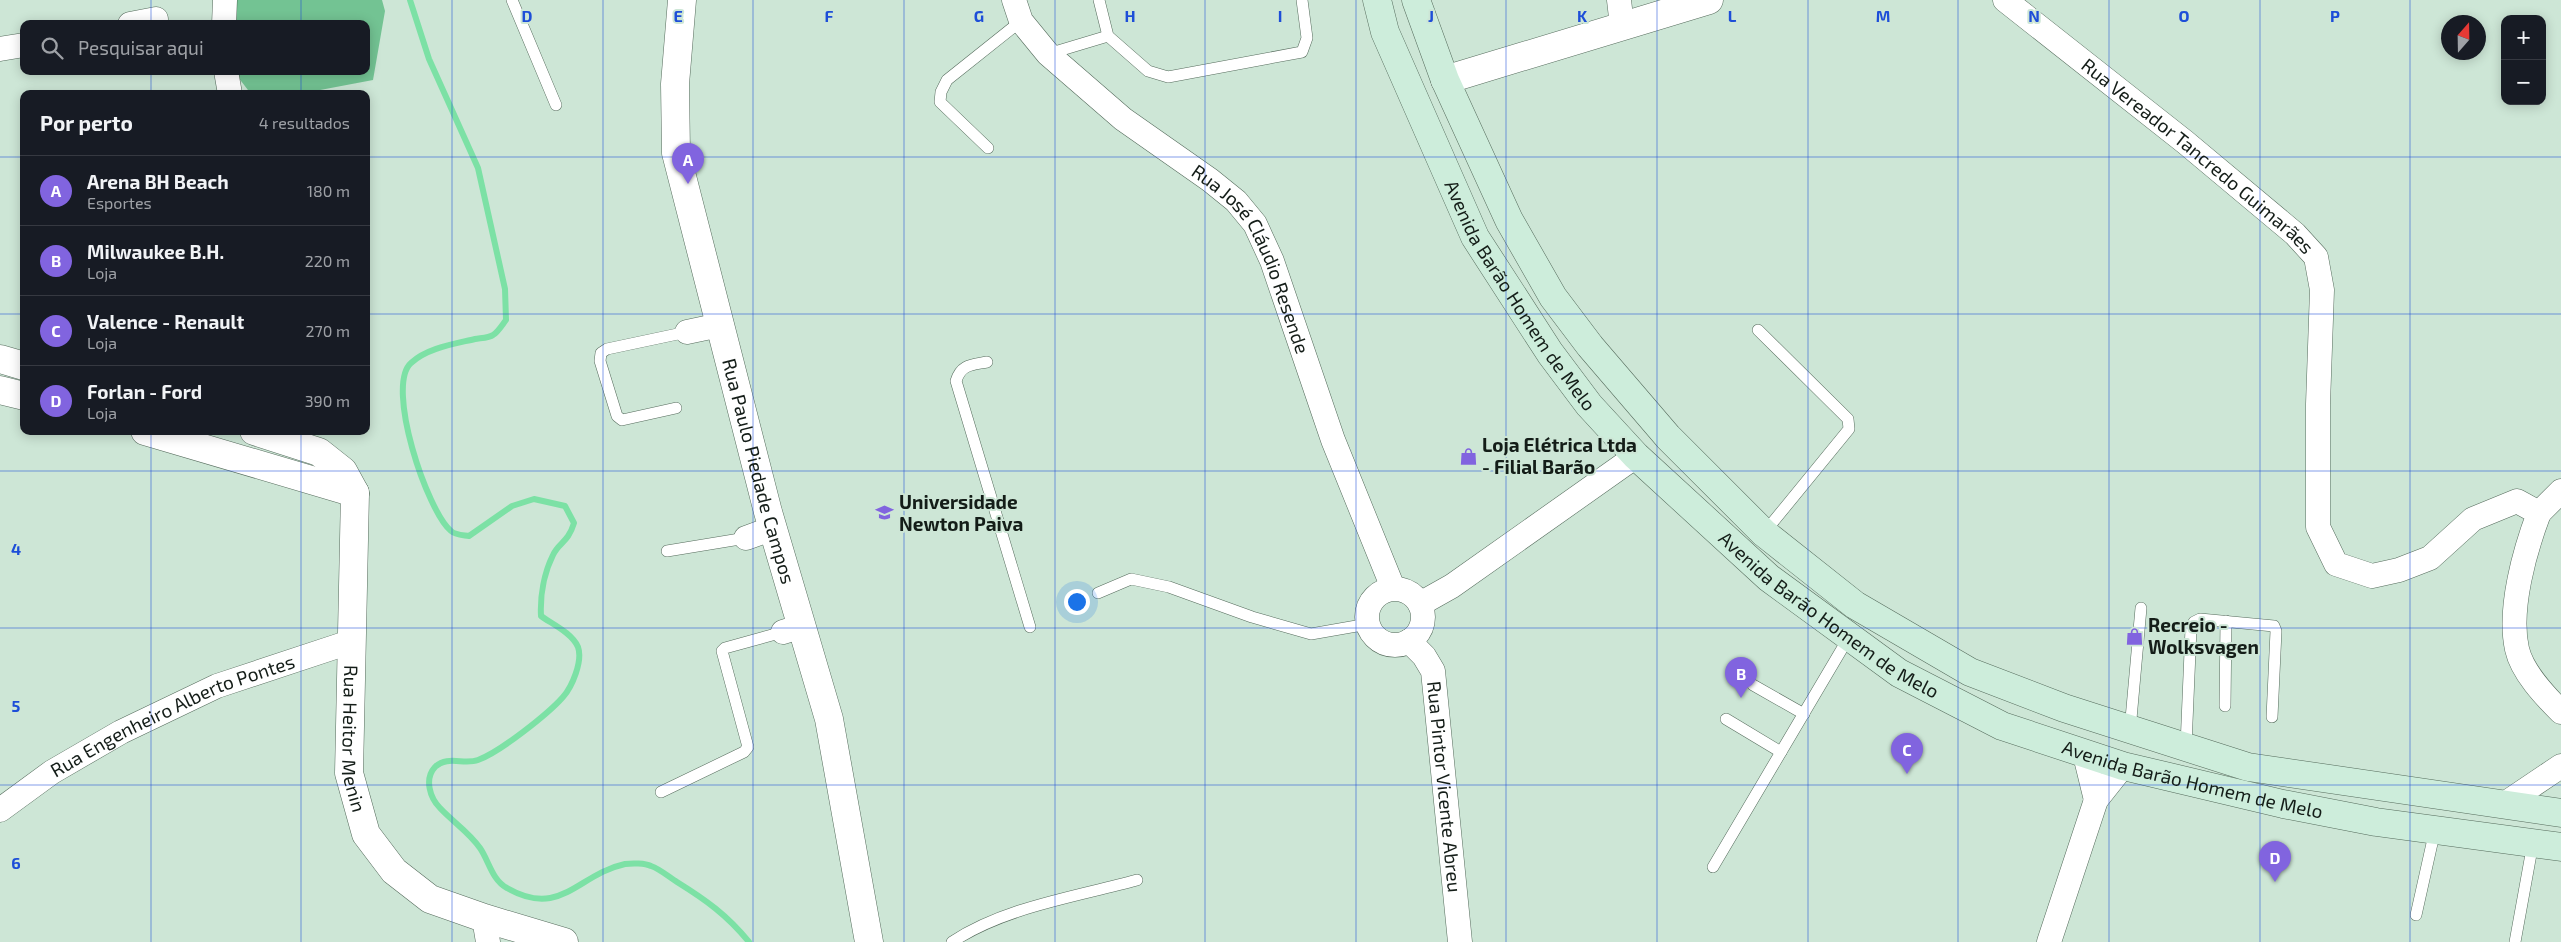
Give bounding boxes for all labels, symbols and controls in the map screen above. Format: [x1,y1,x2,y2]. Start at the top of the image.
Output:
text: D [522,6,533,25]
text: E [673,6,683,25]
text: F [825,6,834,25]
text: G [974,6,984,25]
text: H [1124,6,1136,25]
text: I [1278,6,1282,25]
text: J [1428,6,1434,25]
text: K [1577,6,1588,25]
text: L [1728,6,1737,25]
text: M [1876,6,1890,25]
text: N [2028,6,2040,25]
text: O [2178,6,2190,25]
text: P [2330,6,2340,25]
north arrow [2441,15,2486,60]
map controls [2501,15,2546,105]
button: + [2501,15,2546,60]
search box [20,20,370,75]
icon: search [38,34,66,62]
text: Pesquisar aqui [78,36,204,59]
street label: Rua Vereador Tancredo Guimarães [2077,53,2319,258]
button: − [2501,60,2546,105]
text: Por perto [40,110,133,135]
text: 4 resultados [259,113,350,132]
pin: A [672,143,704,184]
street label: Rua José Cláudio Resende [1188,159,1315,356]
text: Arena BH Beach [87,170,229,193]
street label: Avenida Barão Homem de Melo [1440,176,1601,415]
text: A [51,181,61,200]
text: 180 m [307,181,350,200]
text: Esportes [87,193,152,212]
text: Milwaukee B.H. [87,240,224,263]
text: B [51,251,61,270]
text: 220 m [305,251,350,270]
text: Loja [87,263,117,282]
text: Valence - Renault [87,310,244,333]
text: C [51,321,61,340]
text: 270 m [306,321,350,340]
text: Loja [87,333,117,352]
street label: Rua Paulo Piedade Campos [718,356,801,586]
text: Forlan - Ford [87,380,202,403]
text: D [51,391,61,410]
text: 390 m [305,391,350,410]
text: Loja [87,403,117,422]
place label: Loja Elétrica Ltda - Filial Barão [1482,433,1637,478]
shop icon: Loja Elétrica Ltda - Filial Barão [1458,446,1478,466]
place label: Universidade Newton Paiva [899,490,1023,535]
school or university icon: Universidade Newton Paiva [875,503,895,523]
street label: Avenida Barão Homem de Melo [1715,525,1945,701]
text: 4 [11,539,21,558]
your location [1064,589,1090,615]
place label: Recreio - Wolksvagen [2148,613,2259,658]
shop icon: Recreio - Wolksvagen [2124,626,2144,646]
street label: Rua Engenheiro Alberto Pontes [46,649,297,782]
pin: B [1725,657,1757,698]
street label: Rua Heitor Menin [338,665,371,815]
street label: Rua Pintor Vicente Abreu [1423,680,1467,893]
text: 5 [12,696,21,715]
pin: C [1891,733,1923,774]
street label: Avenida Barão Homem de Melo [2059,735,2325,823]
pin: D [2259,841,2291,882]
text: 6 [11,853,21,872]

